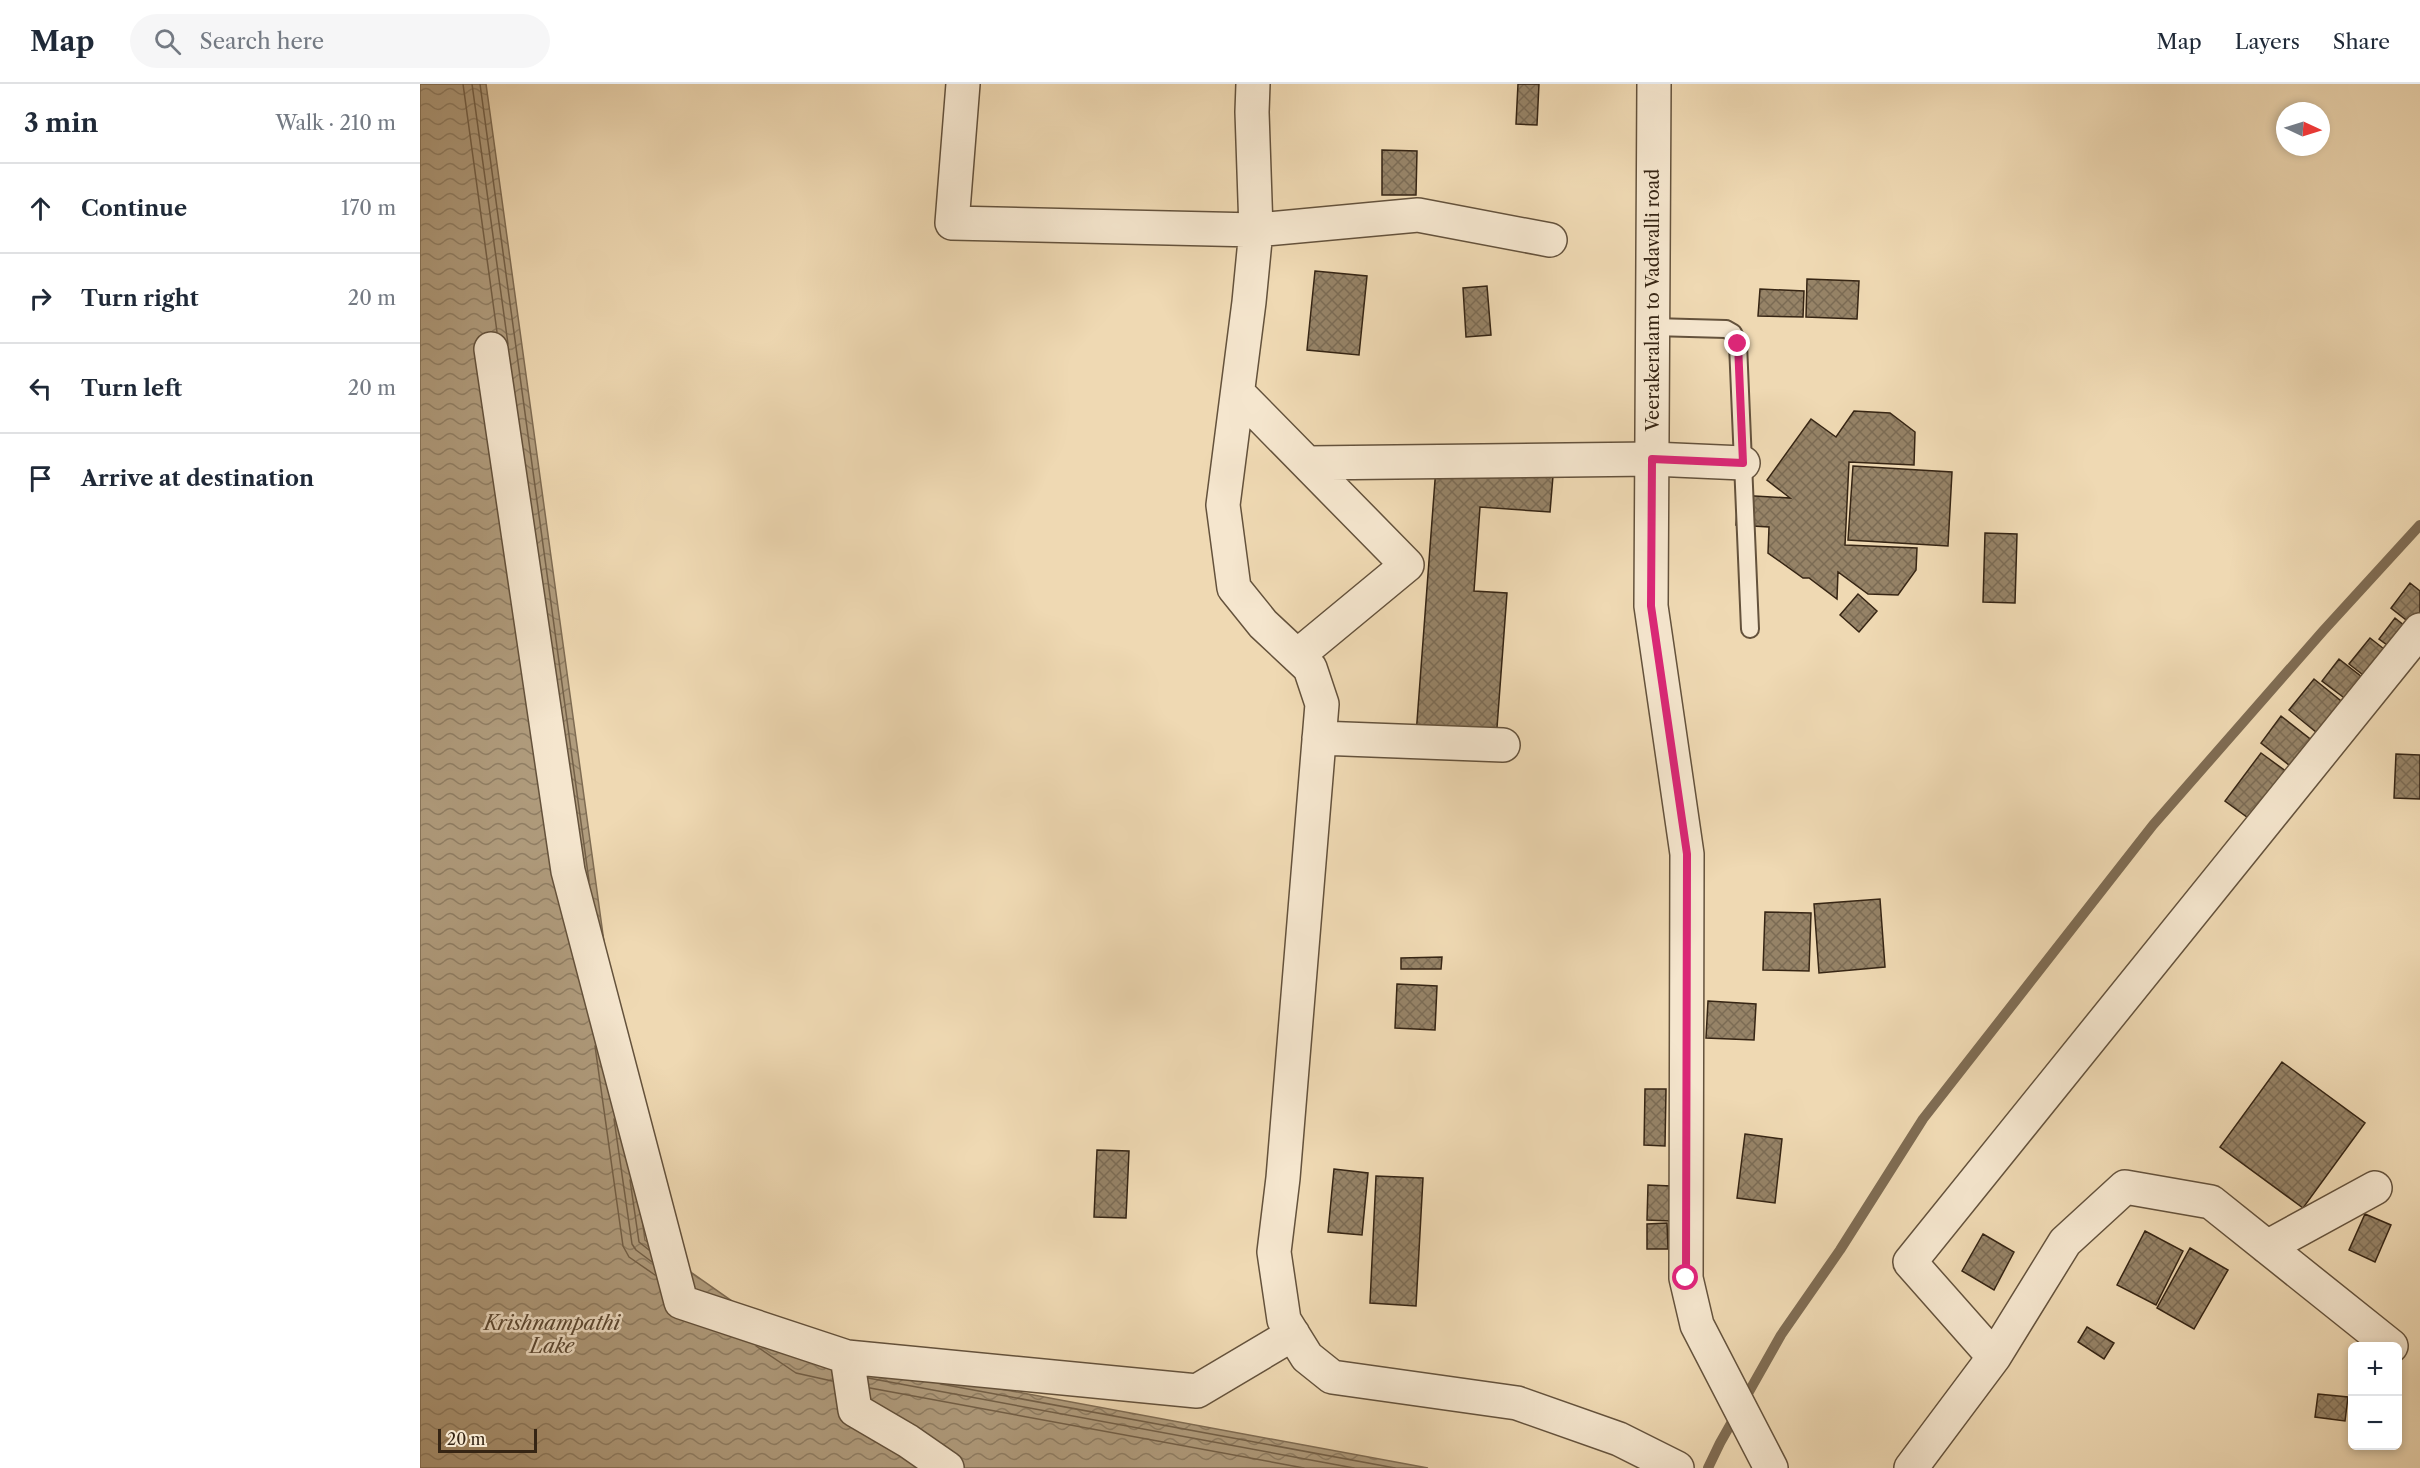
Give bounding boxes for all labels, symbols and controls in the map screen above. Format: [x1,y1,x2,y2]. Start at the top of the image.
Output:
search box [130,14,550,68]
text: Map [30,24,94,58]
icon: search [151,25,184,58]
text: Search here [199,28,324,55]
text: Map [2157,29,2202,54]
text: Layers [2235,29,2300,54]
text: Share [2333,29,2390,54]
north arrow [2276,102,2330,156]
text: 3 min [24,107,98,139]
text: Walk · 210 m [275,111,396,135]
street label: Veerakeralam to Vadavalli road [1642,169,1664,432]
icon: ahead [24,192,57,225]
text: Continue [81,195,187,222]
text: 170 m [341,196,396,220]
icon: right [24,282,57,315]
text: Turn right [81,285,199,312]
text: 20 m [348,286,396,310]
route end [1724,330,1750,356]
icon: left [24,372,57,405]
text: Turn left [81,375,182,402]
text: 20 m [348,376,396,400]
icon: arrive [24,462,57,495]
text: Arrive at destination [81,465,314,492]
route start [1672,1264,1698,1290]
water label: Krishnampathi Lake [482,1311,622,1358]
map controls [2348,1342,2402,1450]
button: + [2348,1342,2402,1396]
button: − [2348,1396,2402,1450]
scale bar [438,1426,537,1454]
text: 20 m [447,1429,486,1449]

